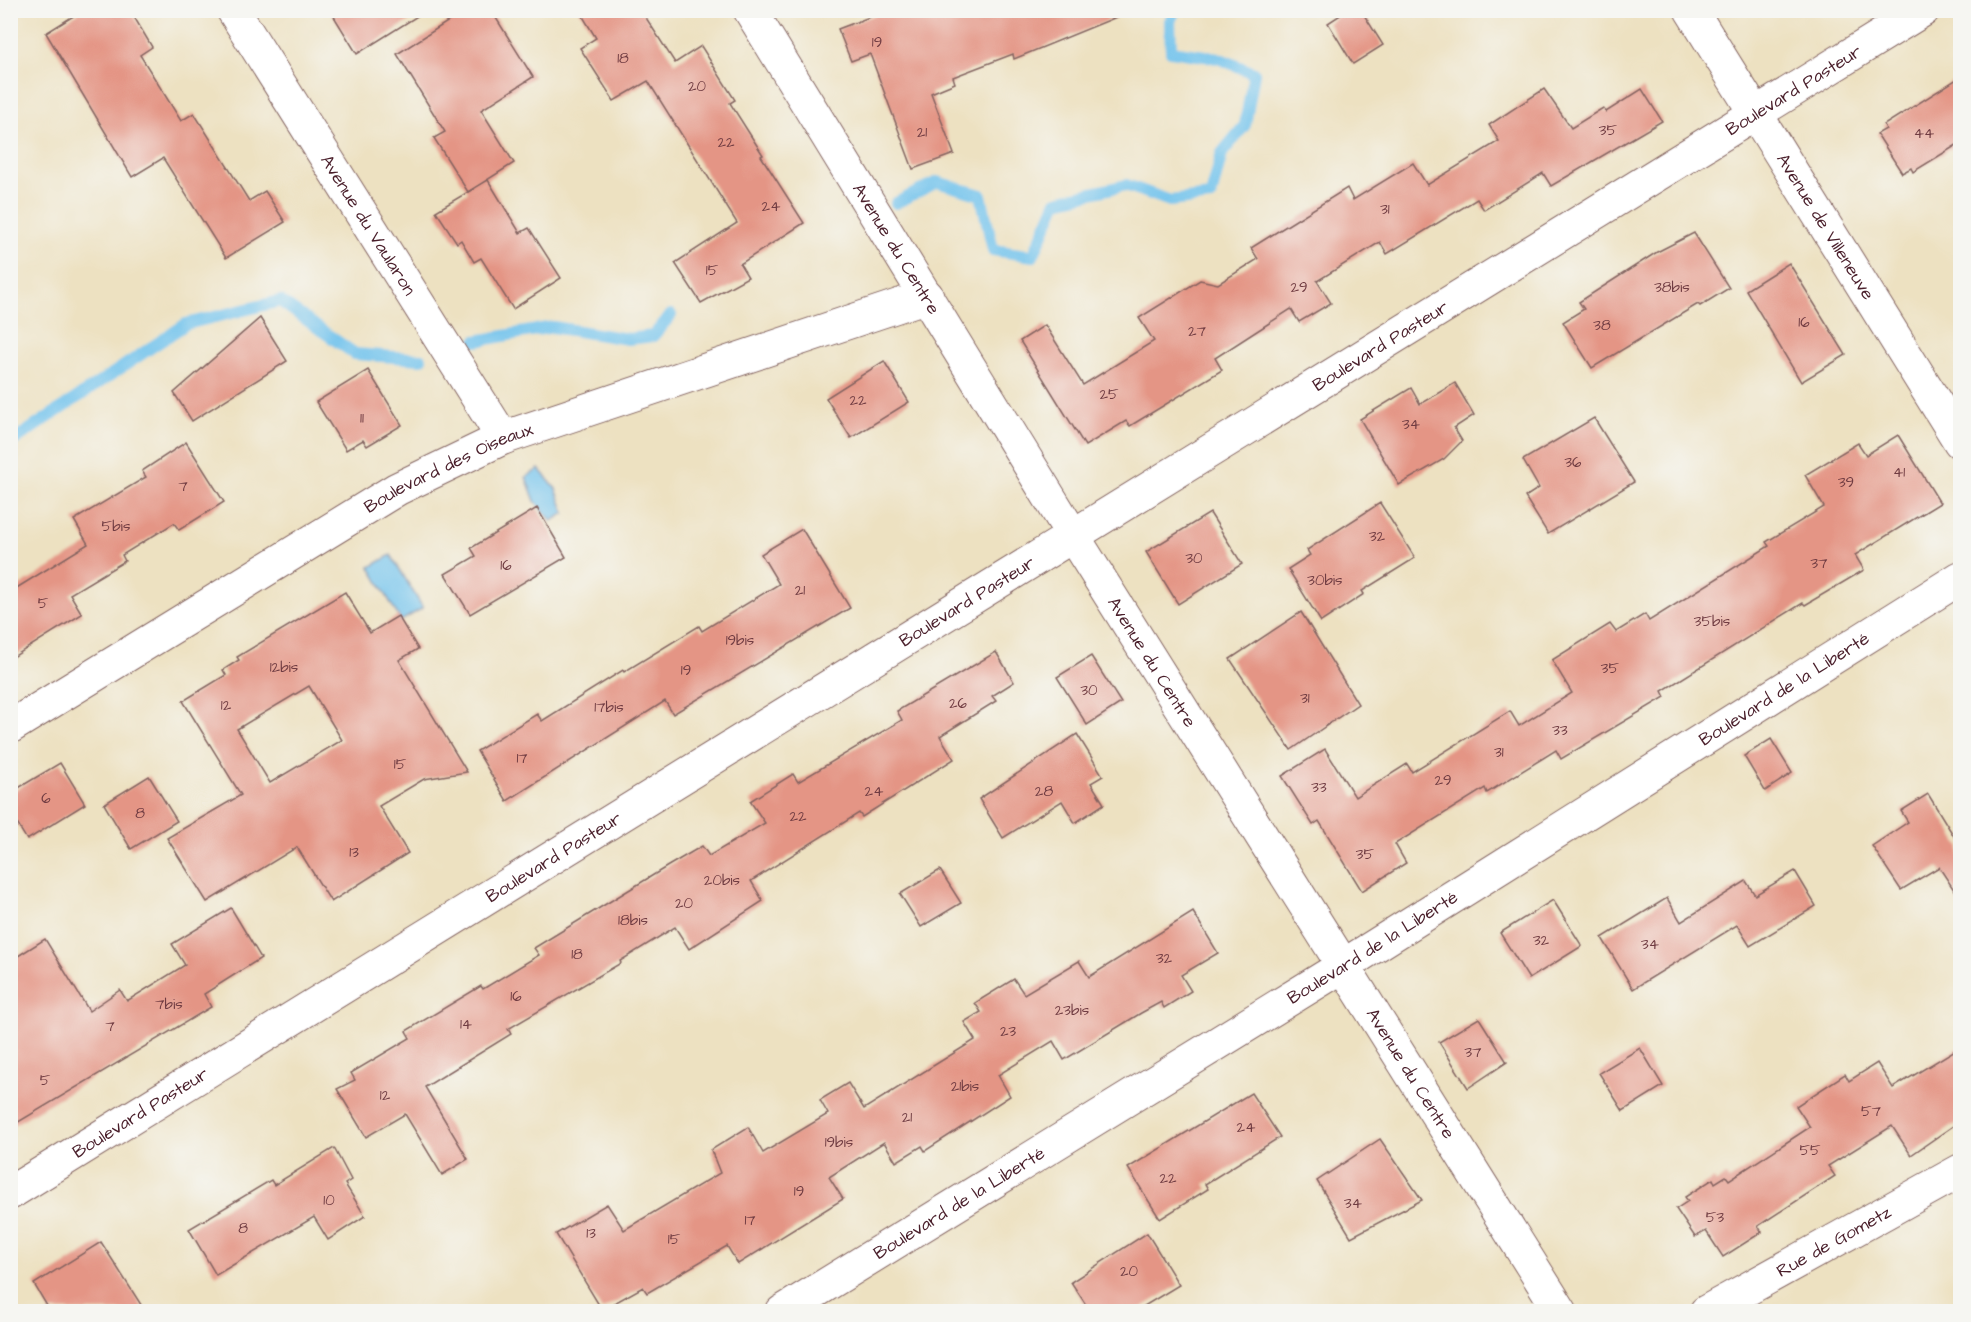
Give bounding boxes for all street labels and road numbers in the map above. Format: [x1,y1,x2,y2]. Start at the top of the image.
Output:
street label: Boulevard Pasteur [1721,39,1866,142]
street label: Avenue de Villeneuve [1771,148,1881,305]
street label: Avenue du Vaularon [315,150,422,300]
street label: Avenue du Centre [847,178,947,319]
street label: Boulevard Pasteur [1308,294,1453,397]
street label: Boulevard des Oiseaux [359,416,537,519]
street label: Boulevard Pasteur [894,550,1040,653]
street label: Avenue du Centre [1102,592,1203,732]
street label: Boulevard de la Liberté [1694,626,1874,752]
street label: Boulevard Pasteur [481,805,626,908]
street label: Boulevard de la Liberté [1282,884,1463,1010]
street label: Avenue du Centre [1360,1003,1461,1144]
street label: Boulevard Pasteur [67,1061,213,1164]
street label: Boulevard de la Liberté [869,1140,1050,1265]
street label: Rue de Gometz [1772,1199,1896,1283]

